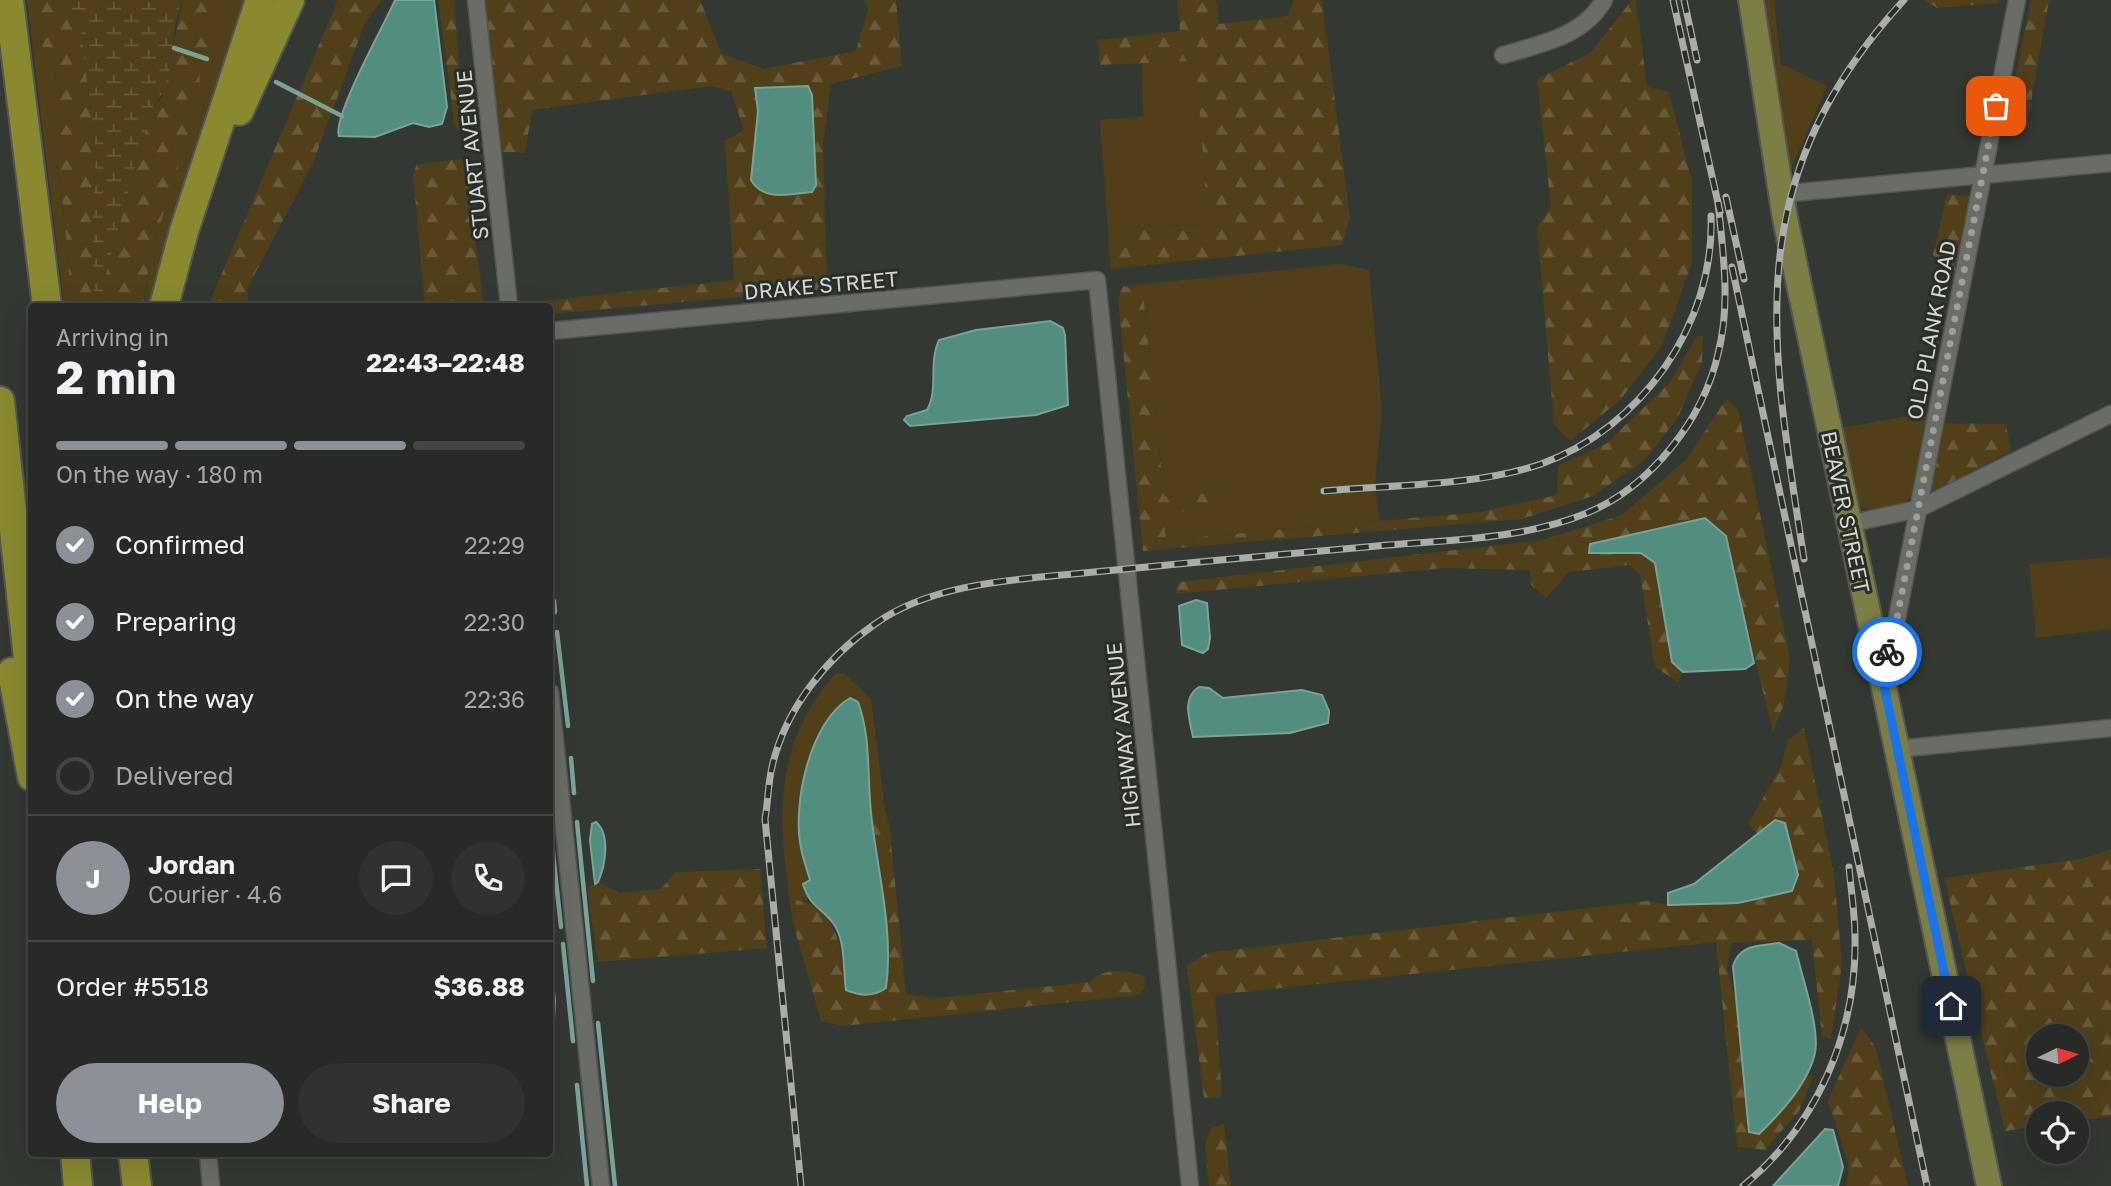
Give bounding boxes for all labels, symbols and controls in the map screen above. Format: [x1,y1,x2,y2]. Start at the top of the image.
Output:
street label: STUART AVENUE [450,69,494,241]
pin [1966,76,2026,136]
icon: bag [1977,87,2015,125]
street label: OLD PLANK ROAD [1901,238,1961,422]
street label: DRAKE STREET [743,265,899,305]
text: Arriving in [56,323,169,351]
text: 22:43–22:48 [366,347,525,378]
text: 2 min [56,349,176,404]
street label: BEAVER STREET [1816,429,1876,595]
text: On the way · 180 m [56,460,263,488]
icon: check [56,526,94,564]
text: Confirmed [115,529,245,560]
text: 22:29 [464,531,525,559]
icon: check [56,603,94,641]
text: Preparing [115,606,237,637]
text: 22:30 [464,608,525,636]
courier [1852,617,1922,687]
icon: bike [1868,633,1906,671]
street label: HIGHWAY AVENUE [1100,641,1146,829]
icon: check [56,680,94,718]
text: On the way [115,683,254,714]
text: 22:36 [464,685,525,713]
text: Delivered [115,760,234,791]
button: chat [359,841,433,915]
button: phone [451,841,525,915]
text: Jordan [148,849,235,880]
text: J [86,863,100,894]
text: Courier · 4.6 [148,880,282,908]
text: Order #5518 [56,971,209,1002]
text: $36.88 [434,971,525,1002]
pin [1921,976,1981,1036]
icon: home [1932,987,1970,1025]
north arrow [2026,1024,2090,1087]
map controls [2026,1024,2089,1164]
button: Help [56,1063,284,1143]
button: Share [298,1063,525,1143]
button: locate [2026,1101,2089,1164]

